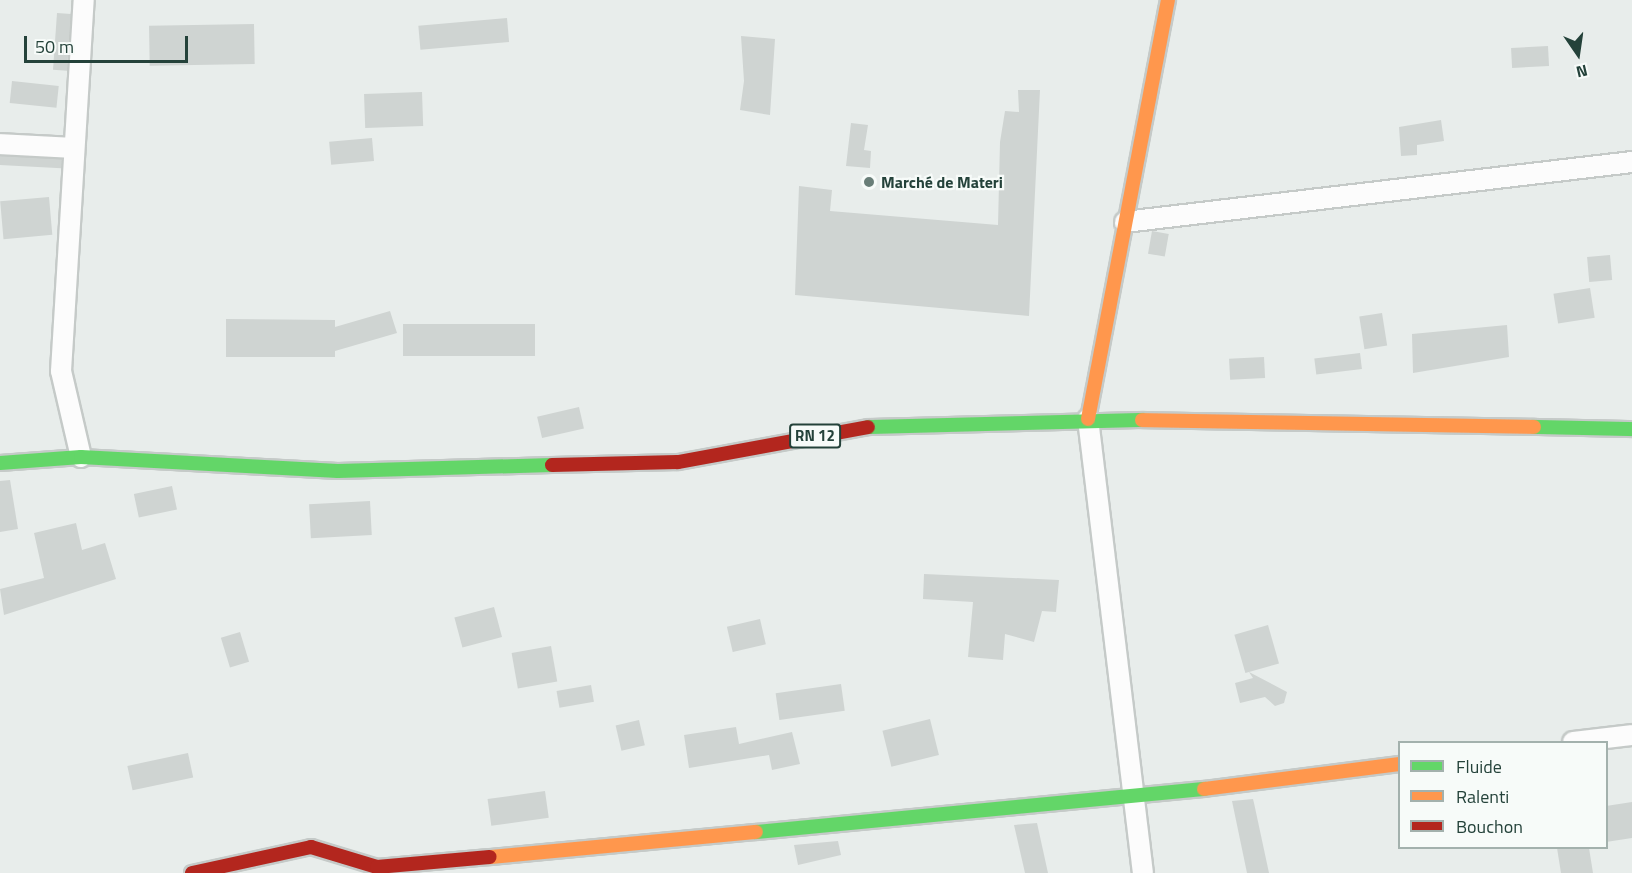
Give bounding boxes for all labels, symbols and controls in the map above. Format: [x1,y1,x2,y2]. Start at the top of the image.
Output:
scale bar [27,24,190,62]
north arrow [1548,24,1608,84]
text: 50 m [35,33,74,60]
text: N [1574,59,1590,84]
place label: Marché de Materi [881,172,1003,192]
marker: Marché de Materi [862,175,876,189]
road number: RN 12 [788,424,842,448]
legend [1398,741,1608,849]
text: Fluide [1456,753,1502,780]
text: Ralenti [1456,783,1509,810]
text: Bouchon [1456,813,1523,840]

